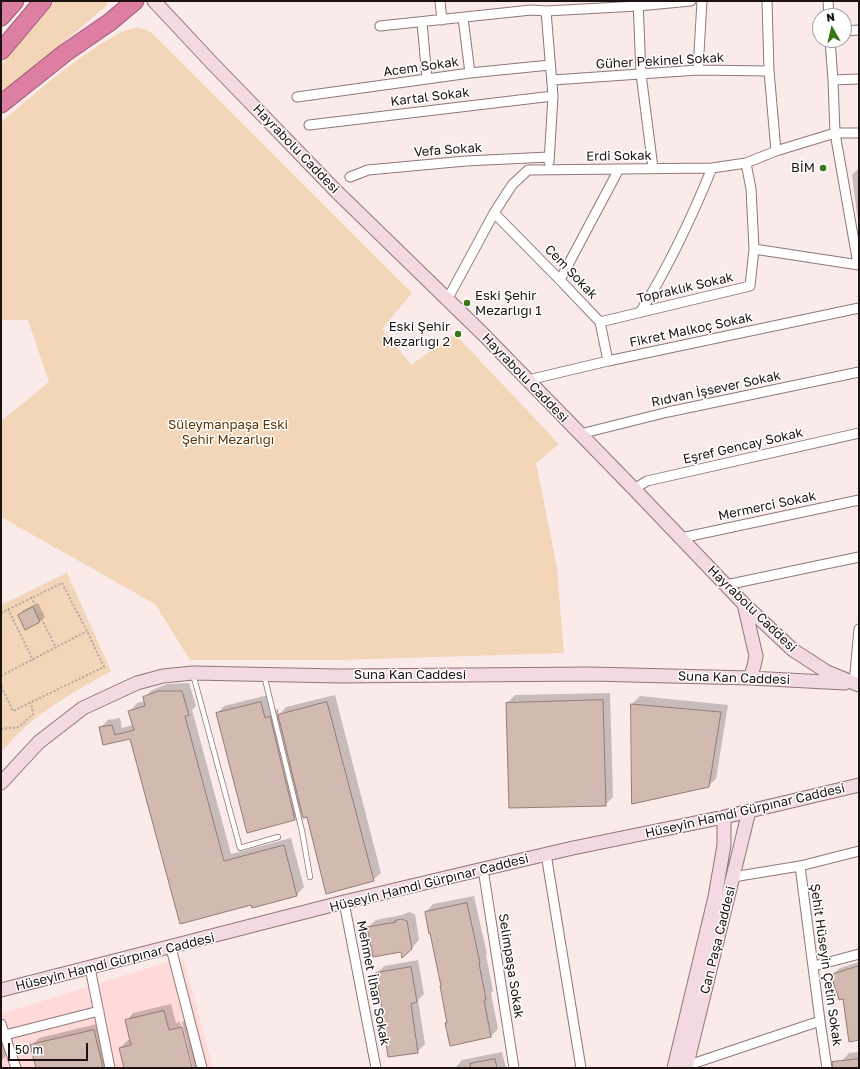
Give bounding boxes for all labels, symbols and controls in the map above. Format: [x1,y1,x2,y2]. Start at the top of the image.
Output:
north arrow [812,8,852,48]
text: N [825,10,835,24]
street label: Güher Pekinel Sokak [595,50,725,72]
street label: Acem Sokak [382,54,460,80]
street label: Kartal Sokak [390,84,470,110]
street label: Hayrabolu Caddesi [250,101,342,197]
street label: Vefa Sokak [413,140,483,160]
street label: Erdi Sokak [586,148,652,164]
place label: BİM [791,160,815,176]
marker: BİM [818,163,828,173]
street label: Cem Sokak [541,242,601,302]
street label: Topraklık Sokak [635,269,735,307]
place label: Eski Şehir Mezarlığı 1 [475,288,541,319]
marker: Eski Şehir Mezarlığı 1 [462,298,472,308]
street label: Fikret Malkoç Sokak [628,309,754,351]
place label: Eski Şehir Mezarlığı 2 [382,319,450,350]
marker: Eski Şehir Mezarlığı 2 [453,329,463,339]
street label: Hayrabolu Caddesi [479,330,571,426]
street label: Rıdvan İşsever Sokak [650,368,782,410]
park label: Süleymanpaşa Eski Şehir Mezarlığı [168,417,288,448]
street label: Eşref Gencay Sokak [682,425,804,467]
street label: Mermerci Sokak [717,488,817,524]
street label: Hayrabolu Caddesi [704,563,800,655]
street label: Suna Kan Caddesi [354,667,466,683]
street label: Suna Kan Caddesi [678,668,790,688]
street label: Hüseyin Hamdi Gürpınar Caddesi [644,780,846,842]
street label: Hüseyin Hamdi Gürpınar Caddesi [328,851,530,915]
street label: Şehit Hüseyin Çetin Sokak [807,883,845,1047]
street label: Can Paşa Caddesi [697,884,739,996]
street label: Selimpaşa Sokak [495,913,527,1019]
street label: Mehmet İlhan Sokak [353,919,393,1047]
street label: Hüseyin Hamdi Gürpınar Caddesi [14,930,216,994]
scale bar [10,1035,90,1061]
text: 50 m [15,1042,43,1057]

